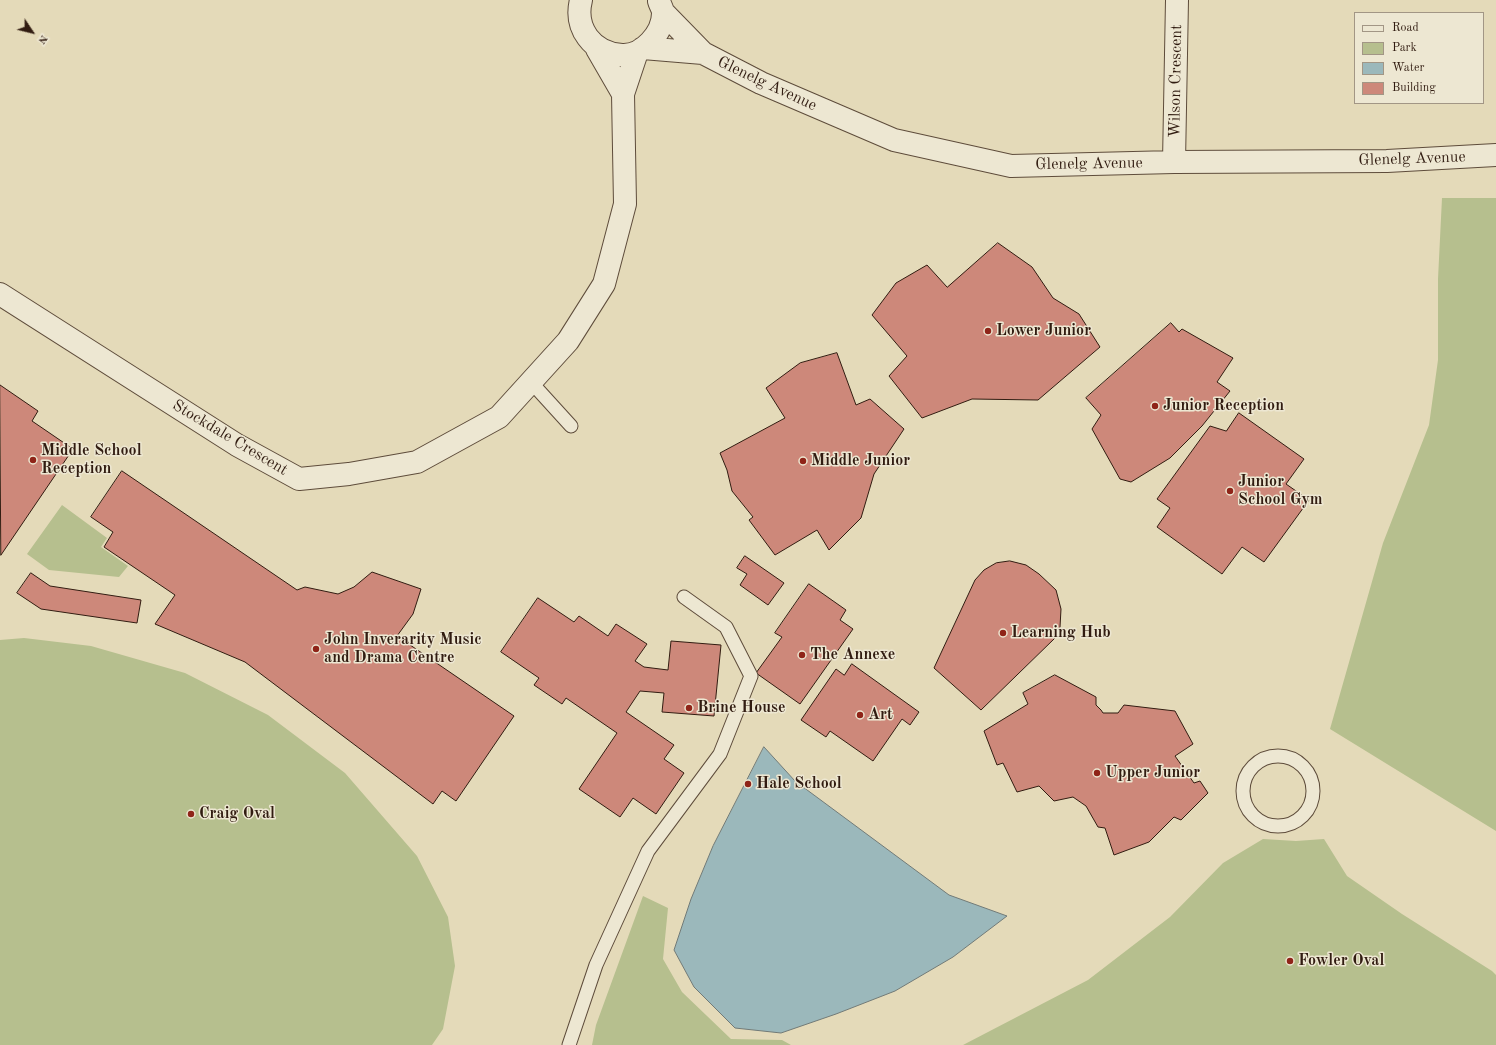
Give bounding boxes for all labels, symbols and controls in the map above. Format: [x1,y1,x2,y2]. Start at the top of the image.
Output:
north arrow [12,12,52,52]
legend [1354,12,1484,104]
text: Road [1392,22,1419,34]
street label: Wilson Crescent [1165,24,1187,138]
text: N [35,33,49,46]
text: Park [1392,42,1417,54]
street label: Glenelg Avenue [714,53,820,115]
text: Water [1392,62,1424,74]
text: Building [1392,82,1436,94]
street label: Glenelg Avenue [1358,148,1466,170]
street label: Glenelg Avenue [1035,153,1143,175]
place label: Lower Junior [996,321,1091,341]
marker: Lower Junior [983,326,993,336]
street label: Stockdale Crescent [169,396,291,480]
place label: Junior Reception [1163,396,1284,416]
marker: Junior Reception [1150,401,1160,411]
place label: Middle School Reception [41,441,142,479]
place label: Middle Junior [811,451,910,471]
marker: Middle School Reception [28,455,38,465]
marker: Middle Junior [798,456,808,466]
place label: Junior School Gym [1238,472,1323,510]
marker: Junior School Gym [1225,486,1235,496]
place label: Learning Hub [1011,623,1111,643]
marker: Learning Hub [998,628,1008,638]
place label: John Inverarity Music and Drama Centre [324,630,482,668]
marker: John Inverarity Music and Drama Centre [311,644,321,654]
place label: The Annexe [810,645,895,665]
marker: The Annexe [797,650,807,660]
place label: Brine House [697,698,785,718]
marker: Brine House [684,703,694,713]
place label: Art [868,705,893,725]
marker: Art [855,710,865,720]
place label: Upper Junior [1105,763,1200,783]
marker: Upper Junior [1092,768,1102,778]
place label: Hale School [756,774,842,794]
marker: Hale School [743,779,753,789]
place label: Craig Oval [199,804,275,824]
marker: Craig Oval [186,809,196,819]
place label: Fowler Oval [1298,951,1384,971]
marker: Fowler Oval [1285,956,1295,966]

